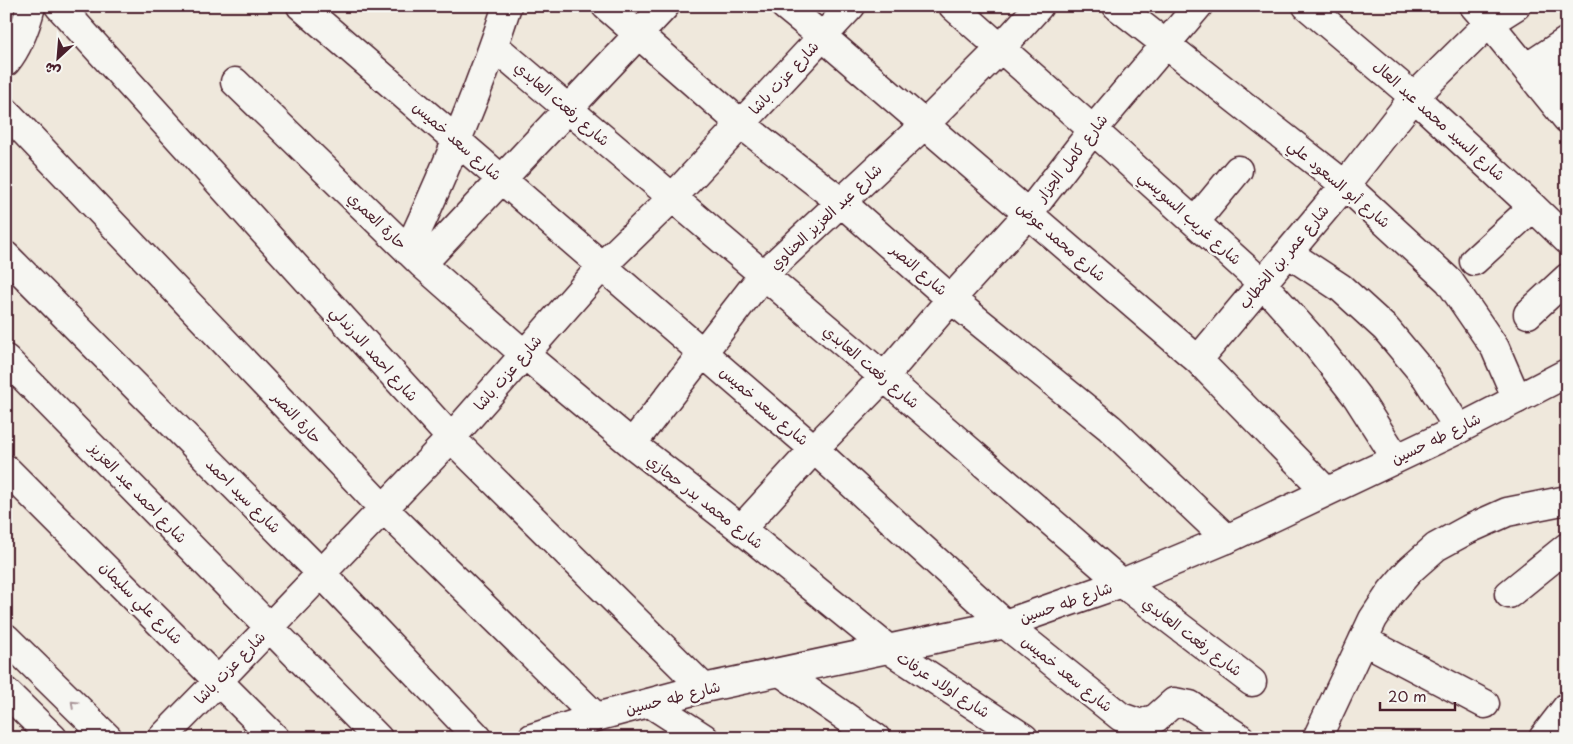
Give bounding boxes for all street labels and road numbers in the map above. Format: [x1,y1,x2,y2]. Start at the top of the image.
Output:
street label: شارع عزت باشا [742,35,823,119]
street label: شارع السيد محمد عبد العال [1369,54,1511,186]
street label: شارع رفعت العابدي [510,55,616,152]
street label: شارع سعد خميس [408,95,508,185]
street label: شارع كامل الجزار [1029,108,1112,207]
street label: شارع أبو السعود علي [1282,133,1396,235]
street label: شارع عبد العزيز الحناوي [764,157,887,275]
street label: شارع غريب السويسي [1132,164,1248,272]
street label: حارة العمري [343,186,413,255]
street label: شارع محمد عوض [1012,196,1112,286]
street label: شارع عمر بن الخطاب [1232,199,1334,313]
street label: شارع النصر [885,236,953,300]
street label: شارع احمد الدرندلي [324,300,424,408]
street label: شارع رفعت العابدي [818,319,925,414]
street label: شارع عزت باشا [467,329,546,415]
street label: شارع سعد خميس [715,360,815,450]
street label: حارة النصر [267,384,328,448]
street label: شارع طه حسين [1387,406,1484,469]
street label: شارع احمد عبد العزيز [83,435,193,548]
street label: شارع محمد بدر حجازي [642,448,769,554]
street label: شارع سيد احمد [201,452,287,538]
street label: شارع علي سليمان [93,555,189,651]
street label: شارع طه حسين [1016,575,1115,628]
street label: شارع رفعت العابدي [1138,591,1248,682]
street label: شارع عزت باشا [188,625,270,709]
street label: شارع سعد خميس [1017,629,1118,717]
street label: شارع اولاد عرفات [893,645,995,723]
street label: شارع طه حسين [623,674,723,719]

